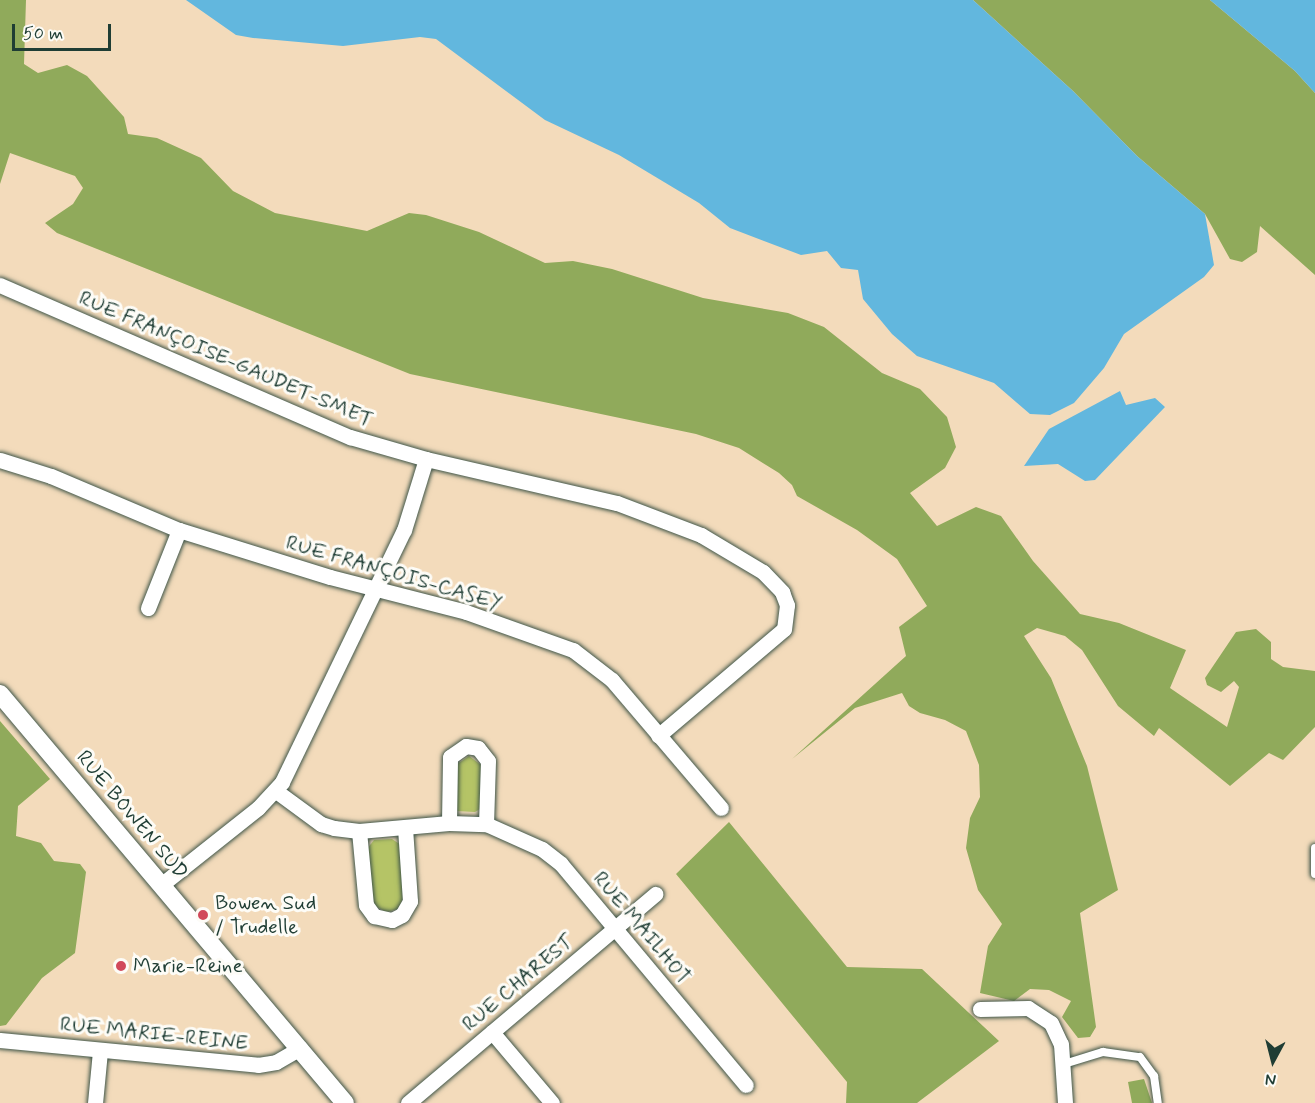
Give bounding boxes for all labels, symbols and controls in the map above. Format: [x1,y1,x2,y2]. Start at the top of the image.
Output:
scale bar [15,12,114,50]
text: 50 m [23,22,63,46]
street label: RUE FRANÇOISE-GAUDET-SMET [75,285,377,433]
street label: RUE FRANÇOIS-CASEY [283,530,505,616]
street label: RUE BOWEN SUD [70,744,194,886]
street label: RUE MAILHOT [588,866,696,990]
place label: Bowen Sud / Trudelle [215,890,314,940]
marker: Bowen Sud / Trudelle [196,908,210,922]
street label: RUE CHAREST [456,928,580,1038]
place label: Marie-Reine [133,953,243,979]
marker: Marie-Reine [114,959,128,973]
street label: RUE MARIE-REINE [60,1012,248,1056]
north arrow [1243,1031,1303,1091]
text: N [1264,1068,1277,1090]

